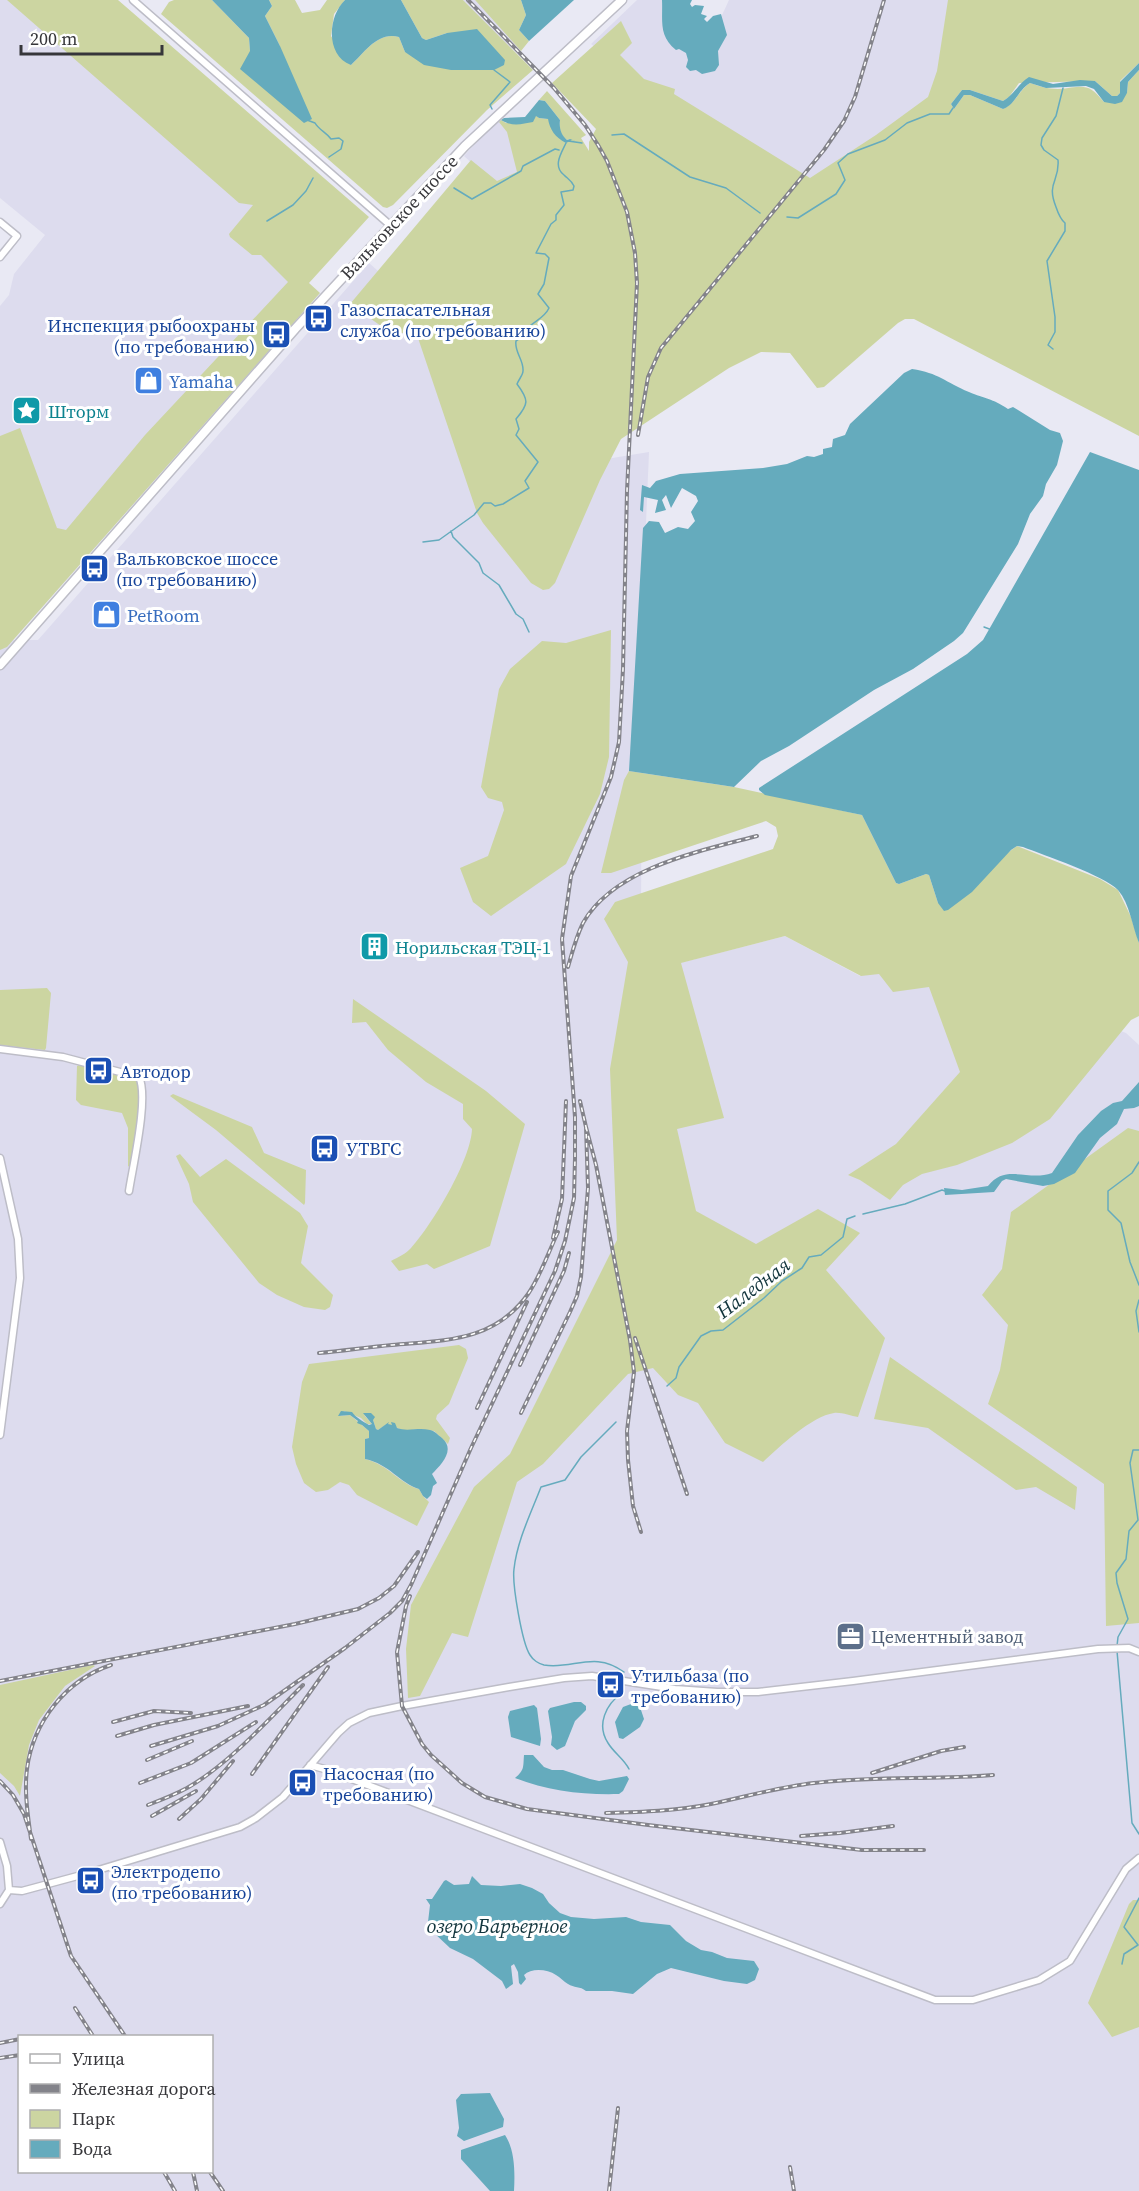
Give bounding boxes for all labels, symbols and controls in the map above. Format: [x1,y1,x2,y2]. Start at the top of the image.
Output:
scale bar [21,18,162,56]
text: 200 m [30,26,77,51]
street label: Вальковское шоссе [335,149,463,285]
place label: Газоспасательная служба (по требованию) [340,297,546,343]
bus stop icon: Газоспасательная служба (по требованию) [303,303,335,335]
place label: Инспекция рыбоохраны (по требованию) [47,313,255,359]
bus stop icon: Инспекция рыбоохраны (по требованию) [260,319,292,351]
shop icon: Yamaha [132,365,164,397]
place label: Yamaha [169,369,234,394]
place icon: Шторм [11,395,43,427]
place label: Шторм [48,399,109,424]
place label: Вальковское шоссе (по требованию) [116,546,278,592]
bus stop icon: Вальковское шоссе (по требованию) [79,552,111,584]
shop icon: PetRoom [90,599,122,631]
place label: PetRoom [127,603,200,628]
building icon: Норильская ТЭЦ-1 [358,931,390,963]
place label: Норильская ТЭЦ-1 [395,935,551,960]
bus stop icon: Автодор [83,1055,115,1087]
place label: Автодор [120,1059,191,1084]
bus stop icon: УТВГС [309,1132,341,1164]
place label: УТВГС [346,1136,401,1161]
water label: Наледная [709,1251,796,1326]
office icon: Цементный завод [834,1620,866,1652]
place label: Цементный завод [871,1624,1023,1649]
place label: Утильбаза (по требованию) [631,1663,749,1709]
bus stop icon: Утильбаза (по требованию) [594,1669,626,1701]
place label: Насосная (по требованию) [323,1761,435,1807]
bus stop icon: Насосная (по требованию) [286,1767,318,1799]
place label: Электродепо (по требованию) [111,1859,252,1905]
bus stop icon: Электродепо (по требованию) [74,1865,106,1897]
water label: озеро Барьерное [427,1912,567,1940]
legend [18,2035,213,2173]
text: Улица [72,2046,125,2071]
text: Железная дорога [72,2076,217,2101]
text: Парк [72,2106,115,2131]
text: Вода [72,2136,113,2161]

